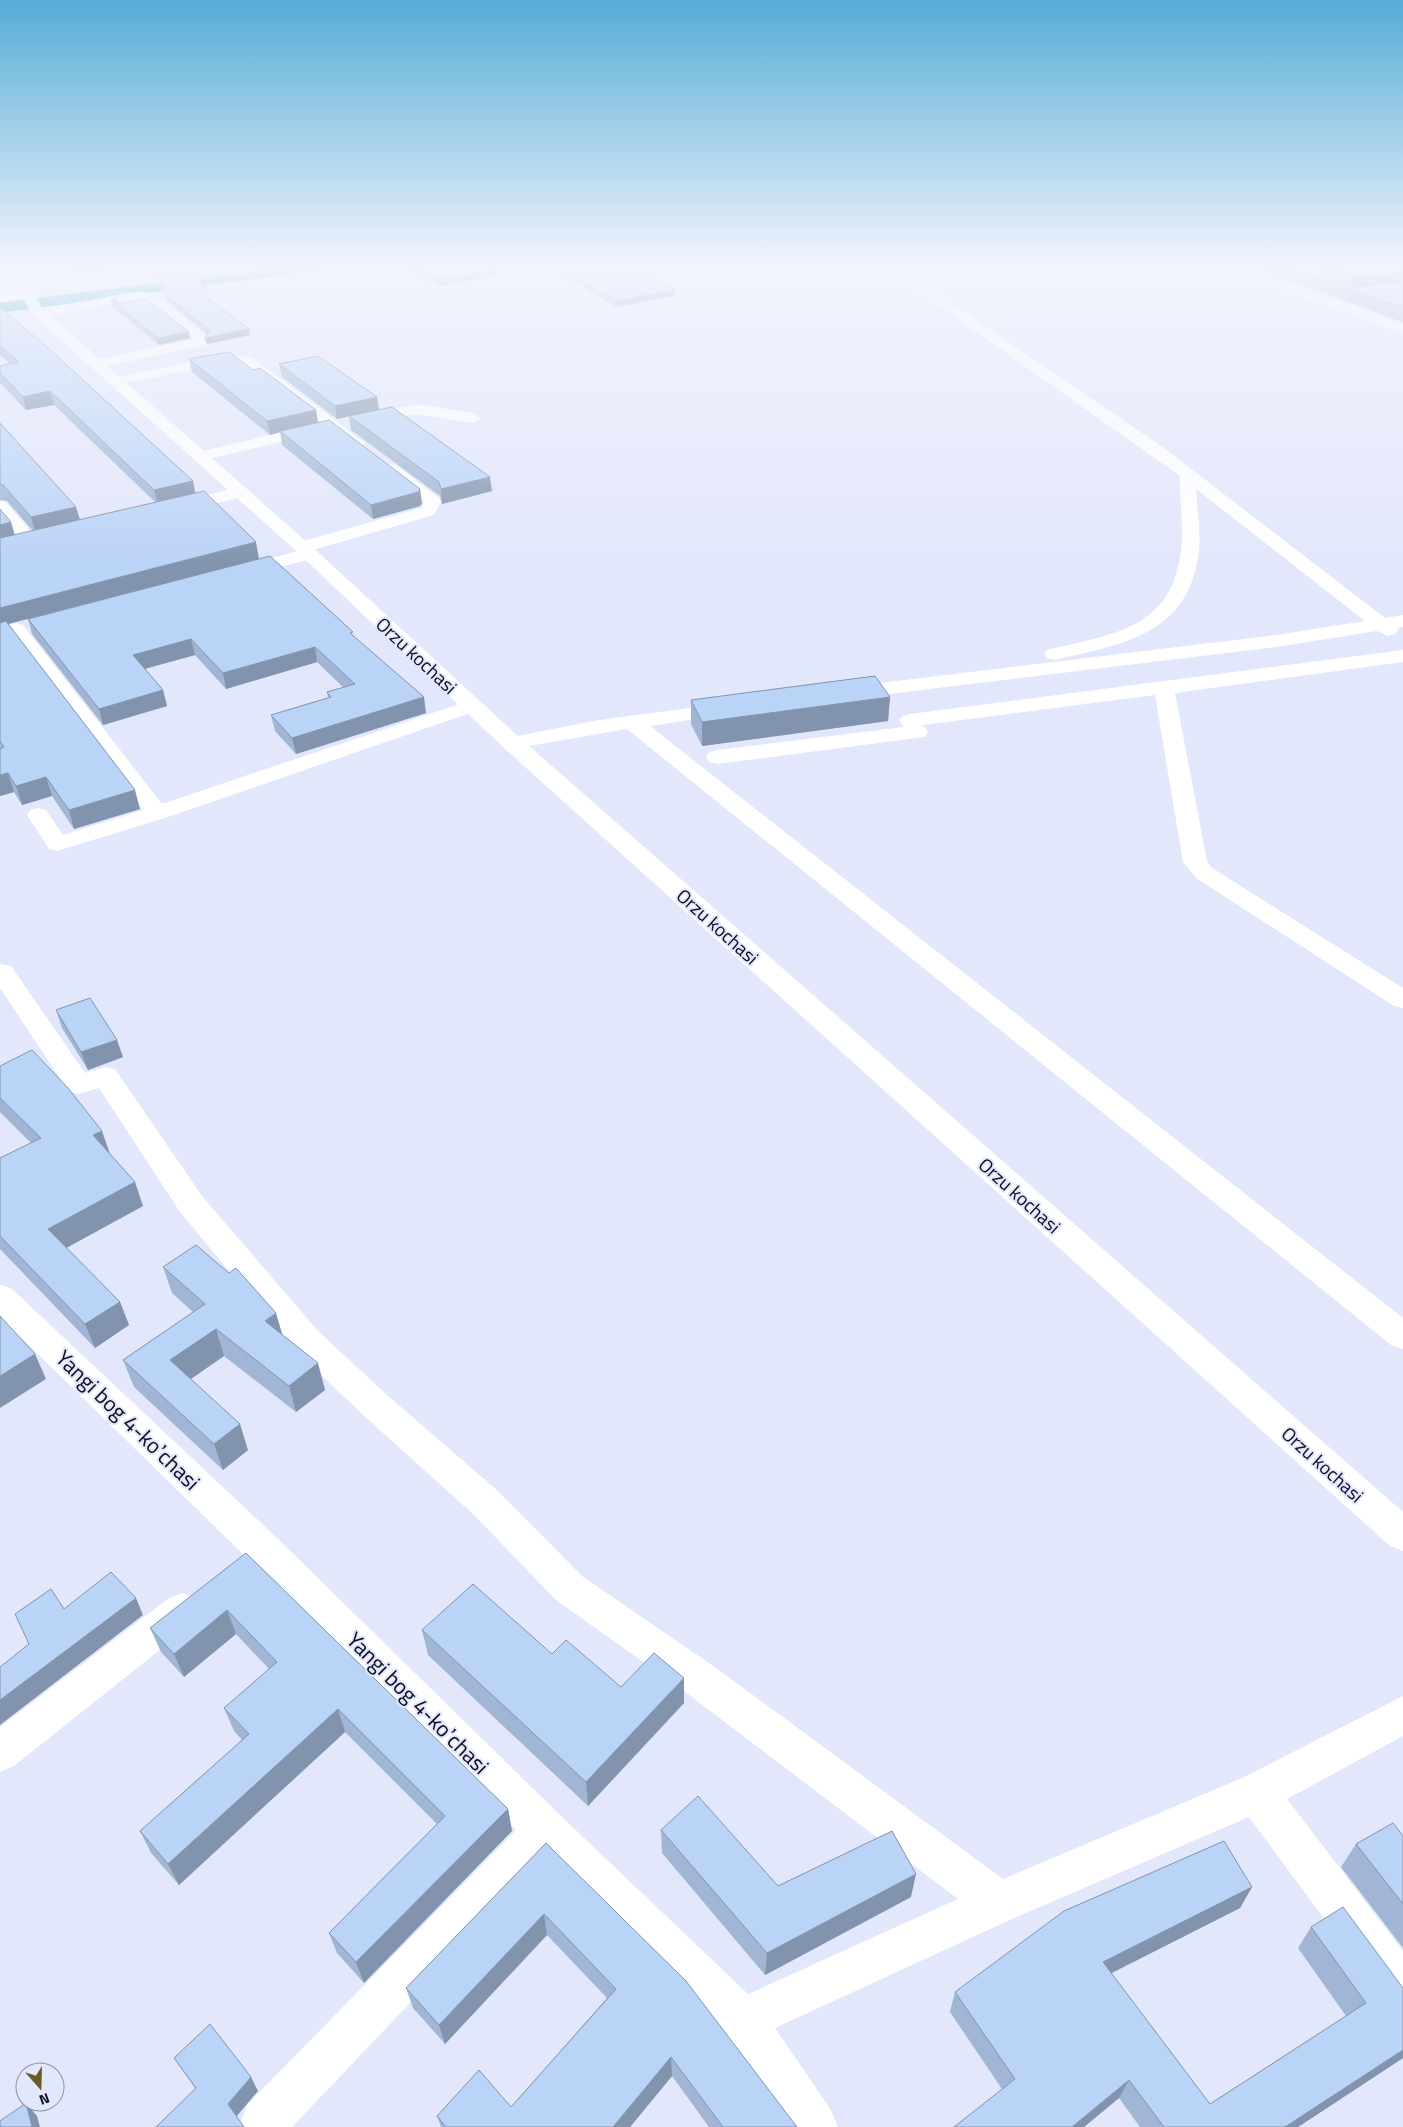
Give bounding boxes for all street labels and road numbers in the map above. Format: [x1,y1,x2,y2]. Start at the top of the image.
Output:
street label: Orzu kochasi [370,610,464,700]
street label: Orzu kochasi [670,881,766,971]
street label: Orzu kochasi [972,1150,1068,1240]
street label: Yangi bog 4-koʼchasi [48,1342,208,1498]
street label: Orzu kochasi [1275,1419,1371,1509]
street label: Yangi bog 4-koʼchasi [339,1624,497,1782]

